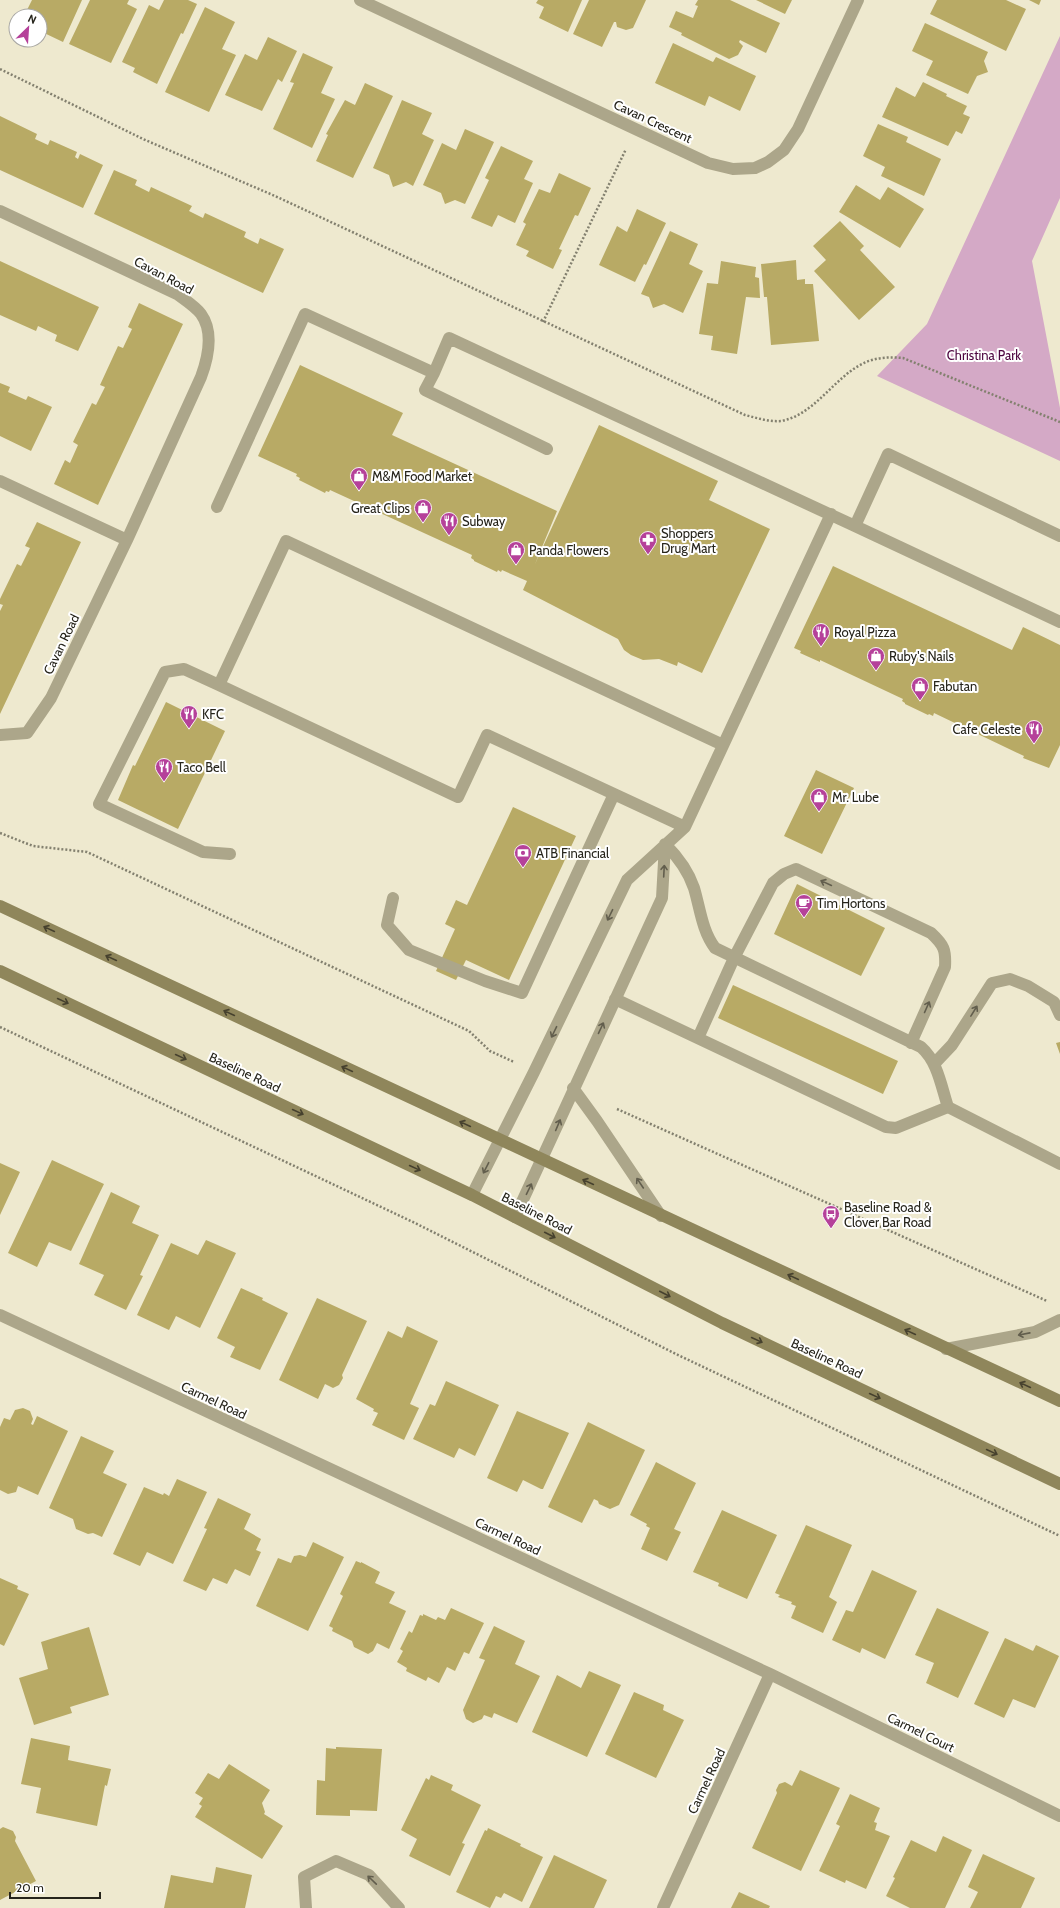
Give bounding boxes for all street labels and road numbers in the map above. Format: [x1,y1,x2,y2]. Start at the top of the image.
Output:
street label: Cavan Crescent [611,96,695,146]
street label: Cavan Road [132,253,196,297]
street label: Cavan Road [40,611,82,677]
street label: Baseline Road [207,1048,283,1096]
street label: Baseline Road [499,1188,575,1238]
street label: Baseline Road [789,1334,865,1382]
street label: Carmel Road [179,1378,249,1422]
street label: Carmel Road [473,1514,543,1558]
street label: Carmel Court [885,1709,958,1755]
street label: Carmel Road [684,1746,728,1816]

